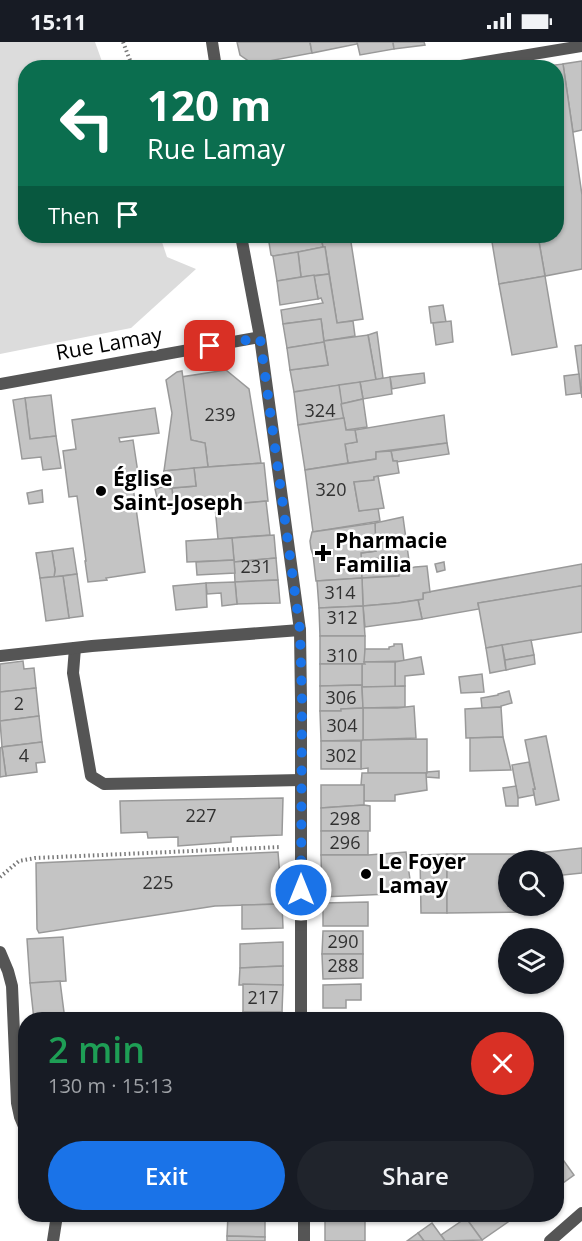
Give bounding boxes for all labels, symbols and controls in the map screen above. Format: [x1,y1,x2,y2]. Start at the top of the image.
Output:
text: 15:11 [30,6,87,36]
text: 120 m [147,76,271,133]
icon: left [48,84,126,162]
text: Rue Lamay [147,130,285,167]
icon: arrive [111,198,144,231]
text: Then [48,200,99,230]
street label: Rue Lamay [54,320,165,366]
pin [184,320,235,371]
icon: arrive [193,329,226,362]
house number: 324 [305,398,335,422]
house number: 239 [205,402,235,426]
place label: Église Saint-Joseph [113,464,243,516]
house number: 320 [316,477,346,501]
marker: Église Saint-Joseph [94,484,108,498]
place label: Pharmacie Familia [335,526,447,578]
marker: Pharmacie Familia [316,546,330,560]
house number: 231 [241,554,271,578]
house number: 314 [325,580,355,604]
house number: 312 [327,605,357,629]
house number: 310 [327,643,357,667]
house number: 306 [326,685,356,709]
house number: 2 [14,691,24,715]
house number: 304 [327,713,357,737]
house number: 4 [19,743,29,767]
house number: 302 [326,743,356,767]
house number: 227 [186,803,216,827]
house number: 298 [330,806,360,830]
house number: 296 [330,830,360,854]
place label: Le Foyer Lamay [378,847,467,899]
map controls [498,850,564,994]
button: search [498,850,564,916]
position arrow [269,858,333,922]
marker: Le Foyer Lamay [359,867,373,881]
house number: 225 [143,870,173,894]
button: layers [498,928,564,994]
house number: 290 [328,929,358,953]
house number: 288 [328,953,358,977]
house number: 217 [248,985,278,1009]
text: 2 min [48,1025,145,1074]
button: close [471,1032,534,1095]
text: 130 m · 15:13 [48,1072,173,1099]
button: Exit [48,1141,285,1210]
button: Share [297,1141,534,1210]

